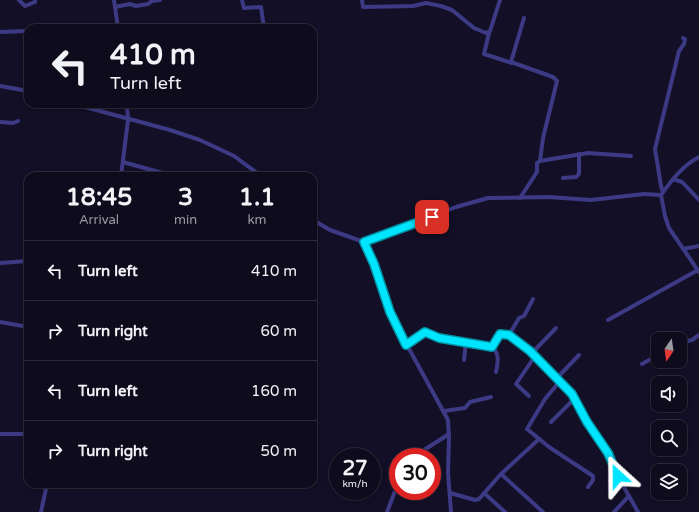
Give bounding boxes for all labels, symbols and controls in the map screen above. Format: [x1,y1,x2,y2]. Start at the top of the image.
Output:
text: 410 m [110,38,196,72]
icon: left [44,40,96,92]
text: Turn left [110,72,182,94]
text: 18:45 [66,183,132,212]
text: 3 [178,183,193,212]
text: 1.1 [239,183,275,212]
pin [415,200,449,234]
icon: arrive [421,206,443,228]
text: Arrival [79,212,119,228]
text: min [174,212,197,228]
text: km [248,212,267,228]
icon: left [44,260,66,282]
text: Turn left [78,262,138,280]
text: 410 m [251,262,297,280]
icon: right [44,320,66,342]
text: Turn right [78,322,148,340]
text: 60 m [260,322,297,340]
north arrow [651,332,687,368]
map controls [651,332,687,500]
button: sound [651,376,687,412]
icon: left [44,380,66,402]
text: Turn left [78,382,138,400]
text: 160 m [251,382,297,400]
button: search [651,420,687,456]
icon: right [44,440,66,462]
text: Turn right [78,442,148,460]
text: 50 m [260,442,297,460]
speed limit sign: 30 [389,448,441,500]
position arrow [597,455,639,497]
text: 27 [342,457,368,481]
button: layers [651,464,687,500]
text: km/h [342,478,368,490]

